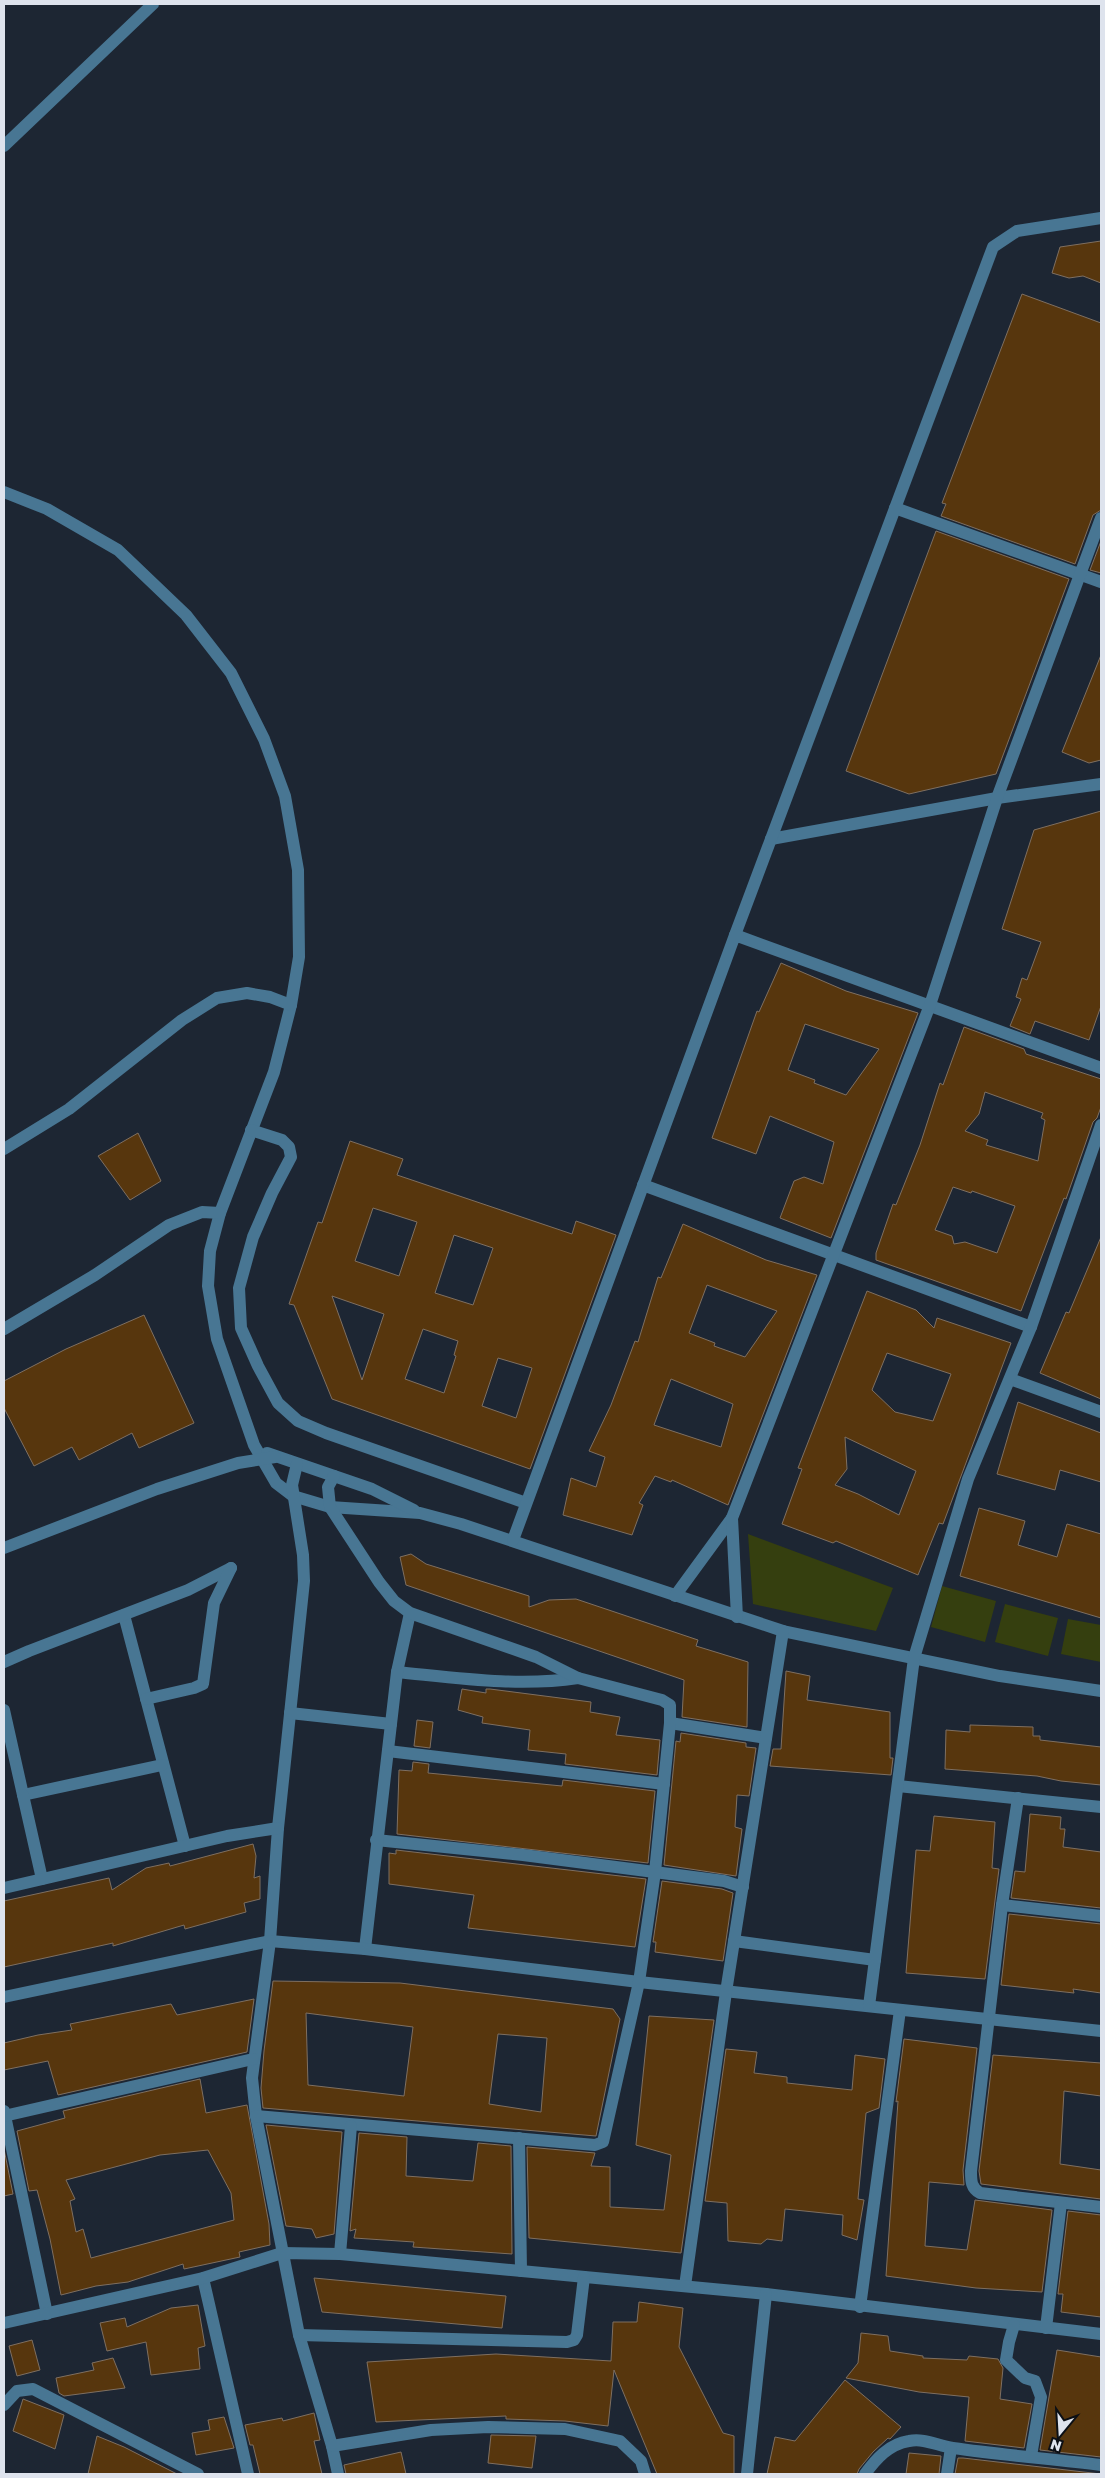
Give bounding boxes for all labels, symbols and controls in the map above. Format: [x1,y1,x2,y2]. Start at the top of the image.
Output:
north arrow [1035,2408,1085,2458]
text: N [1048,2436,1064,2456]

